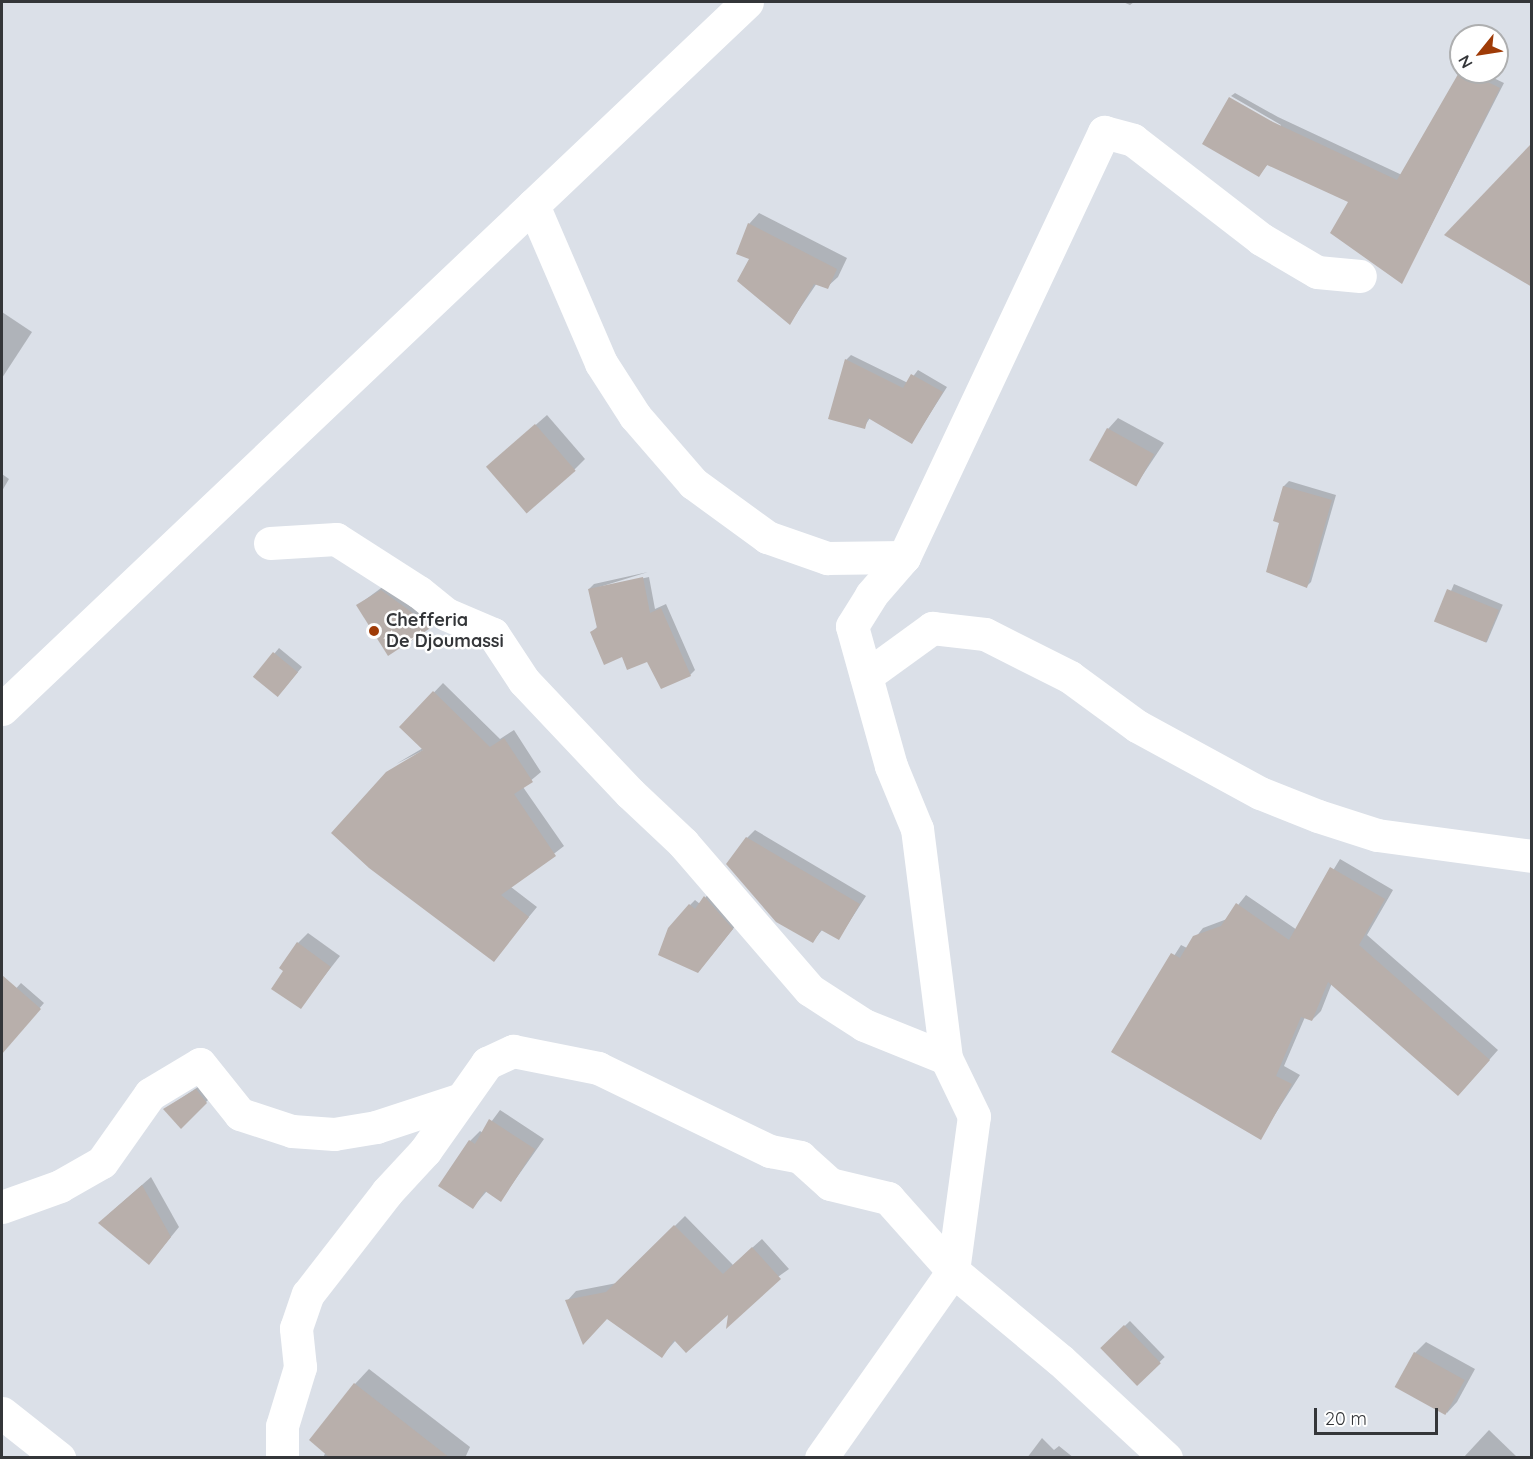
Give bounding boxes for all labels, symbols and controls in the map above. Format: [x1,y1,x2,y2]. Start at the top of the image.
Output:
north arrow [1449,24,1509,84]
text: N [1454,52,1477,72]
place label: Chefferia De Djoumassi [386,610,504,652]
marker: Chefferia De Djoumassi [367,624,381,638]
scale bar [1317,1396,1442,1434]
text: 20 m [1325,1407,1367,1430]

